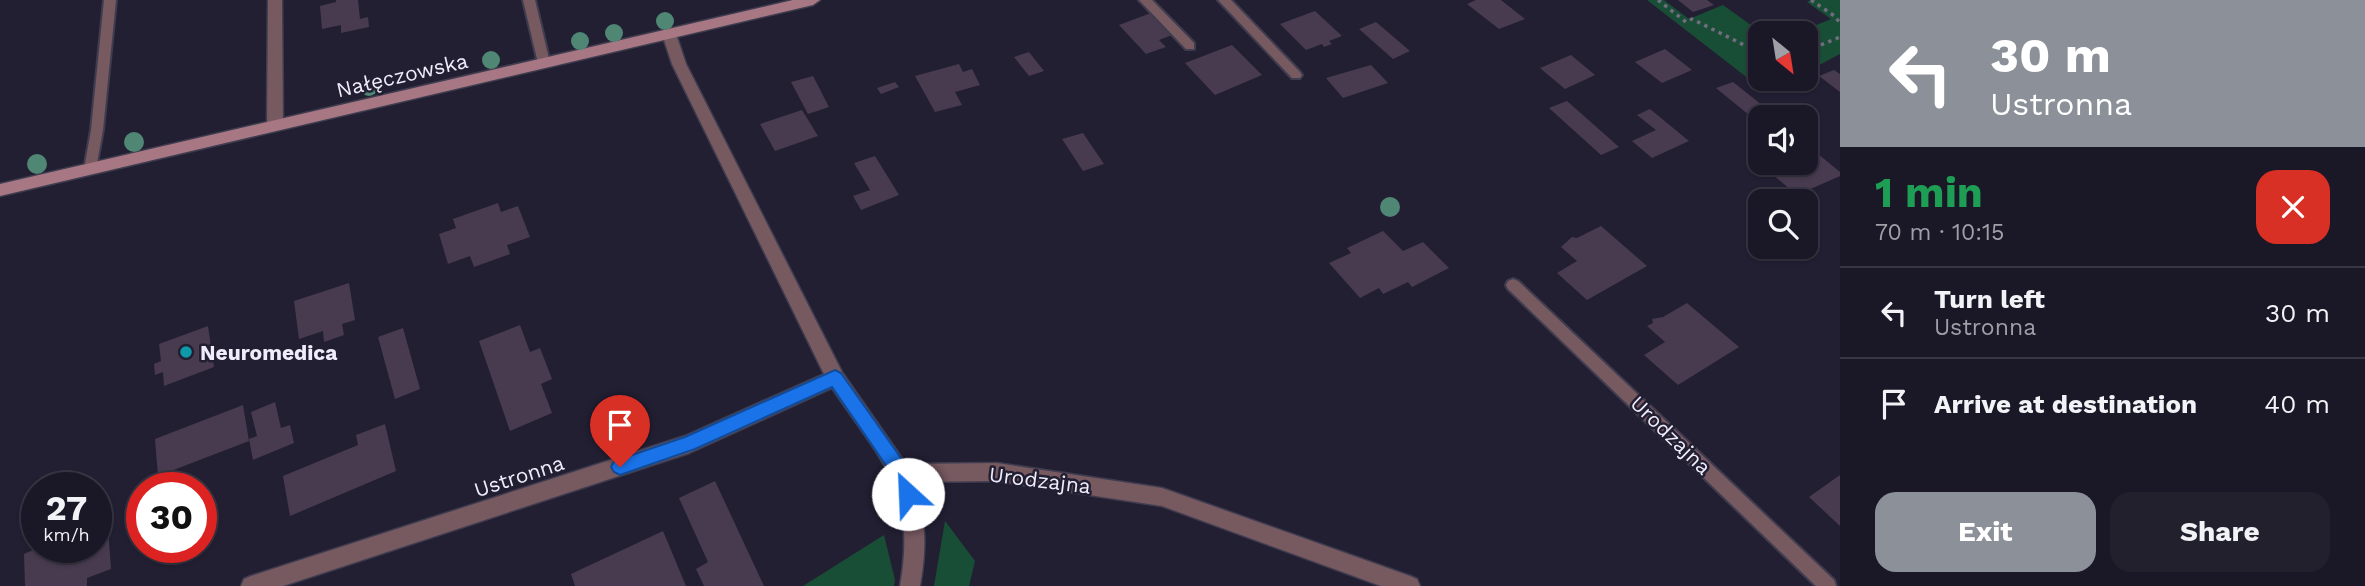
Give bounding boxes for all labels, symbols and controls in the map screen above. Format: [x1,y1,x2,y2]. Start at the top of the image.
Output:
north arrow [1748,21,1818,91]
map controls [1748,21,1818,259]
text: 30 m [1990,26,2111,84]
icon: left [1875,28,1966,119]
street label: Nałęczowska [334,48,470,102]
text: Ustronna [1990,85,2132,123]
button: sound [1748,105,1818,175]
text: 1 min [1875,168,1983,217]
button: close [2256,170,2330,244]
button: search [1748,189,1818,259]
text: 70 m · 10:15 [1875,219,2004,246]
text: Turn left [1934,284,2045,314]
icon: left [1875,294,1913,332]
text: 30 m [2265,298,2330,328]
text: Ustronna [1934,314,2036,341]
place label: Neuromedica [200,340,338,365]
marker: Neuromedica [178,344,194,360]
icon: arrive [1875,385,1913,423]
text: Arrive at destination [1934,389,2197,419]
text: 40 m [2264,389,2330,419]
street label: Urodzajna [1626,390,1717,480]
pin [590,395,650,467]
icon: arrive [601,406,639,444]
street label: Ustronna [471,450,567,502]
position arrow [871,457,945,531]
street label: Urodzajna [988,461,1092,499]
speed limit sign: 30 [126,472,217,563]
text: 27 [46,487,87,529]
button: Exit [1875,492,2096,572]
button: Share [2110,492,2330,572]
text: km/h [43,524,90,545]

